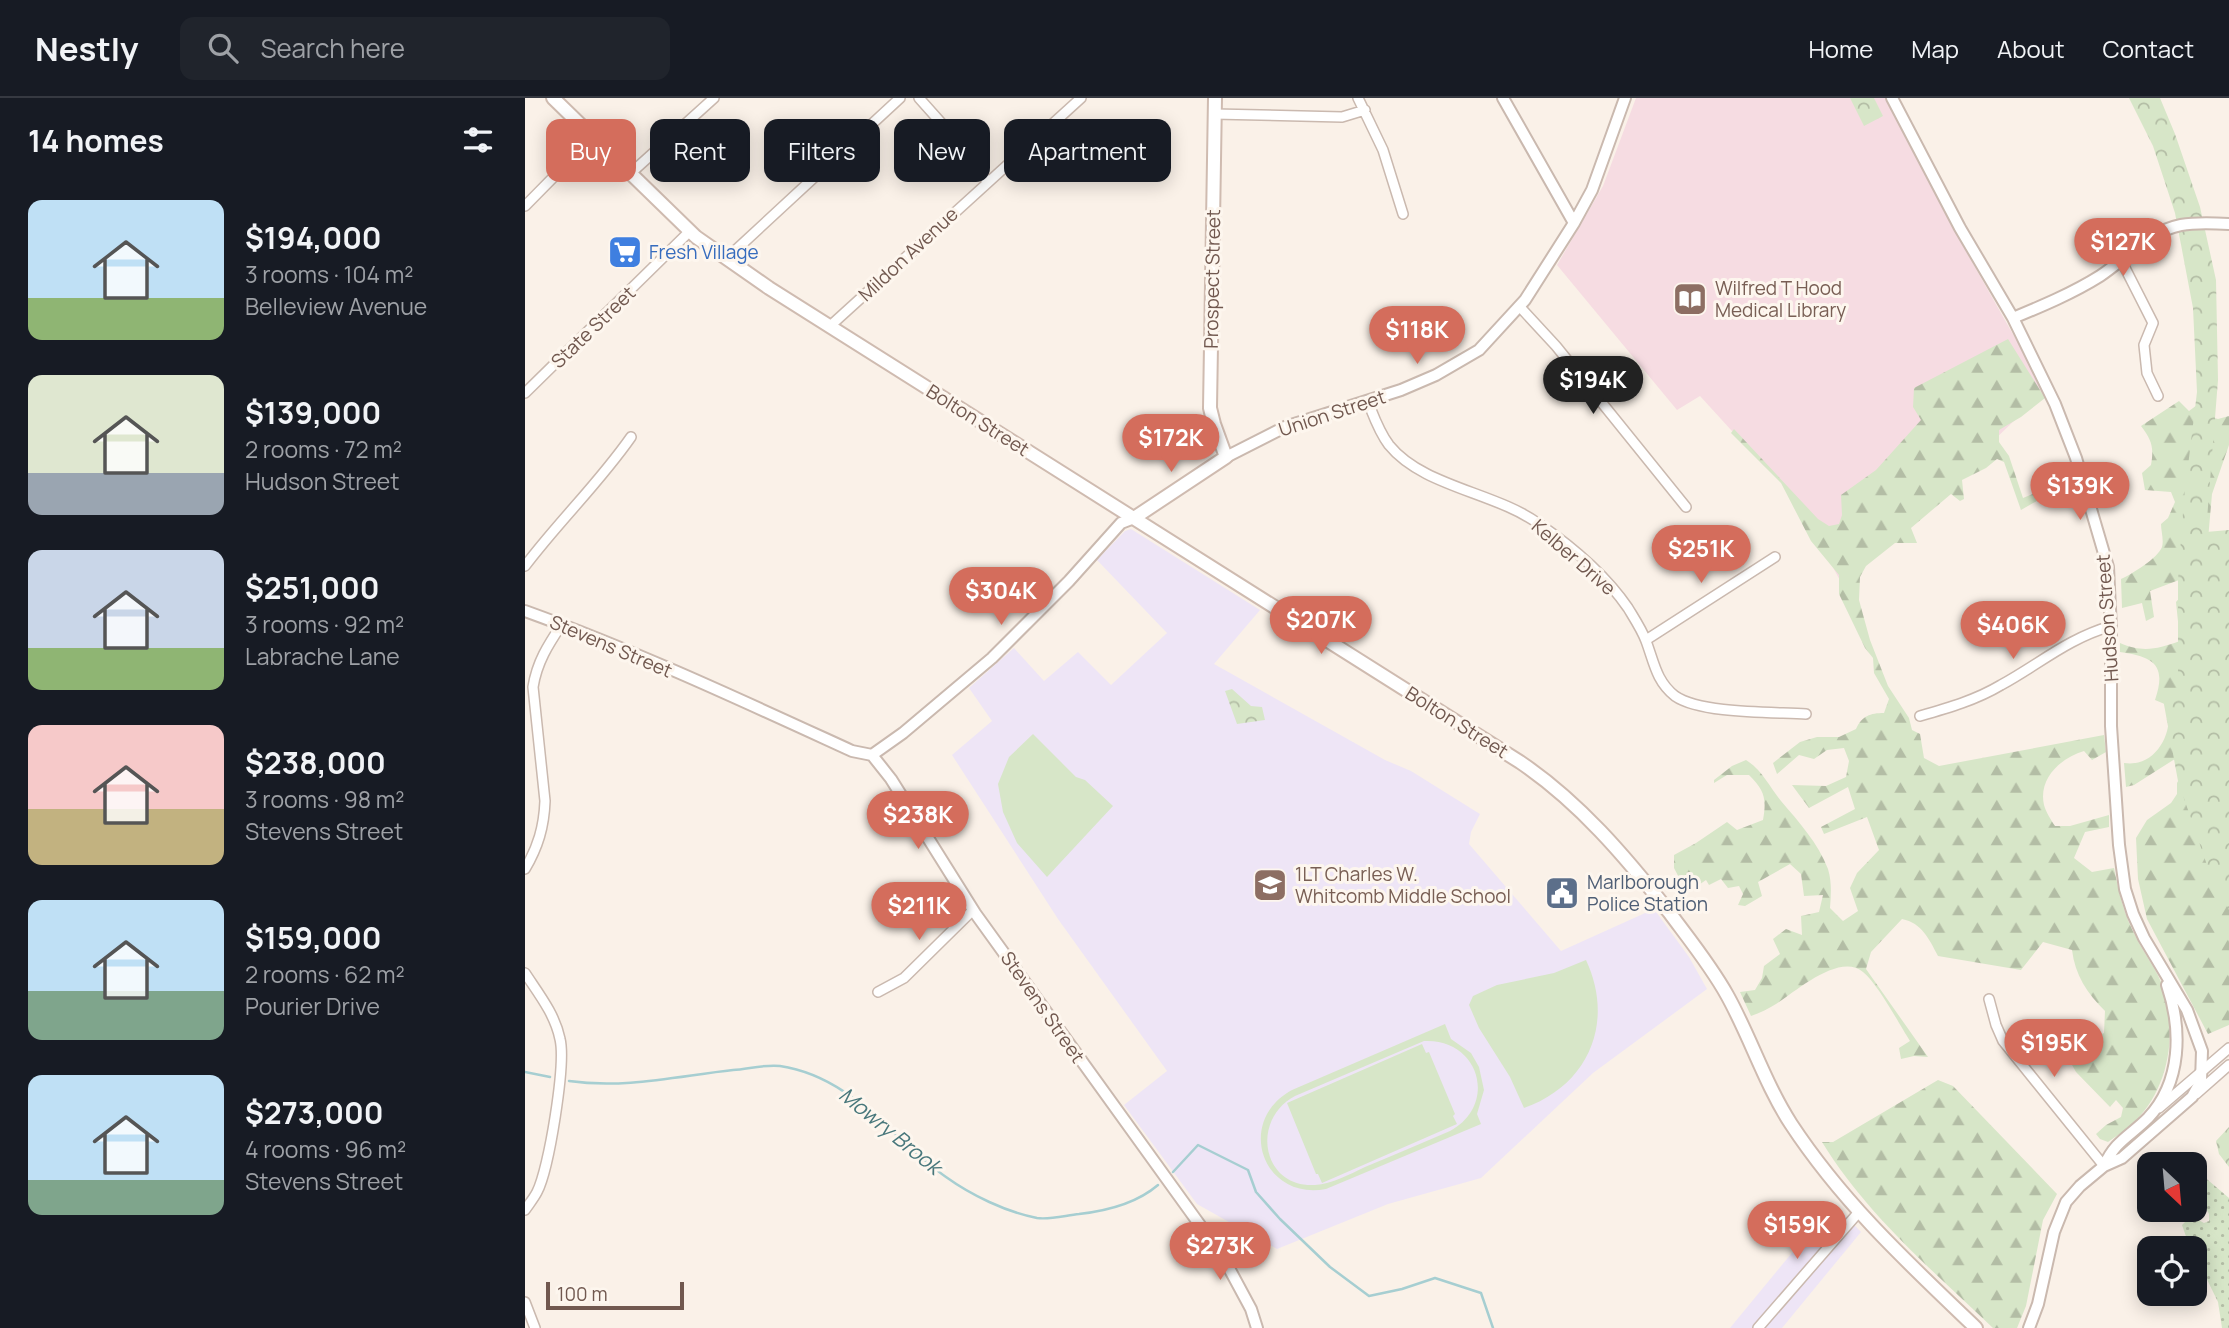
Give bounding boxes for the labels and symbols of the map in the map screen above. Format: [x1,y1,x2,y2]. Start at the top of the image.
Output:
street label: Mildon Avenue [853,201,963,307]
street label: Prospect Street [1198,209,1226,349]
pin: $127K [2074,218,2172,278]
supermarket icon: Fresh Village [606,233,644,271]
place label: Fresh Village [649,239,759,265]
place label: Wilfred T Hood Medical Library [1715,275,1846,323]
street label: State Street [545,280,641,374]
library icon: Wilfred T Hood Medical Library [1671,280,1709,318]
pin: $118K [1368,306,1466,366]
pin: $194K [1544,356,1642,416]
street label: Bolton Street [922,378,1034,462]
street label: Union Street [1275,383,1389,443]
pin: $172K [1122,414,1220,474]
pin: $139K [2031,462,2129,522]
street label: Kelber Drive [1526,513,1622,601]
pin: $251K [1652,526,1750,585]
street label: Hudson Street [2090,553,2124,683]
pin: $304K [952,568,1050,627]
pin: $207K [1272,596,1370,656]
pin: $406K [1964,602,2062,661]
street label: Stevens Street [546,609,676,683]
street label: Bolton Street [1401,680,1513,764]
pin: $238K [869,792,967,851]
place label: 1LT Charles W. Whitcomb Middle School [1295,861,1511,909]
school or university icon: 1LT Charles W. Whitcomb Middle School [1251,866,1289,904]
place label: Marlborough Police Station [1587,869,1708,917]
public building icon: Marlborough Police Station [1543,874,1581,912]
pin: $211K [870,882,968,942]
street label: Stevens Street [995,946,1091,1068]
pin: $195K [2005,1020,2103,1079]
water label: Mowry Brook [834,1080,950,1182]
north arrow [2137,1152,2207,1222]
pin: $159K [1748,1202,1846,1261]
pin: $273K [1171,1222,1269,1282]
scale bar [546,1279,684,1311]

